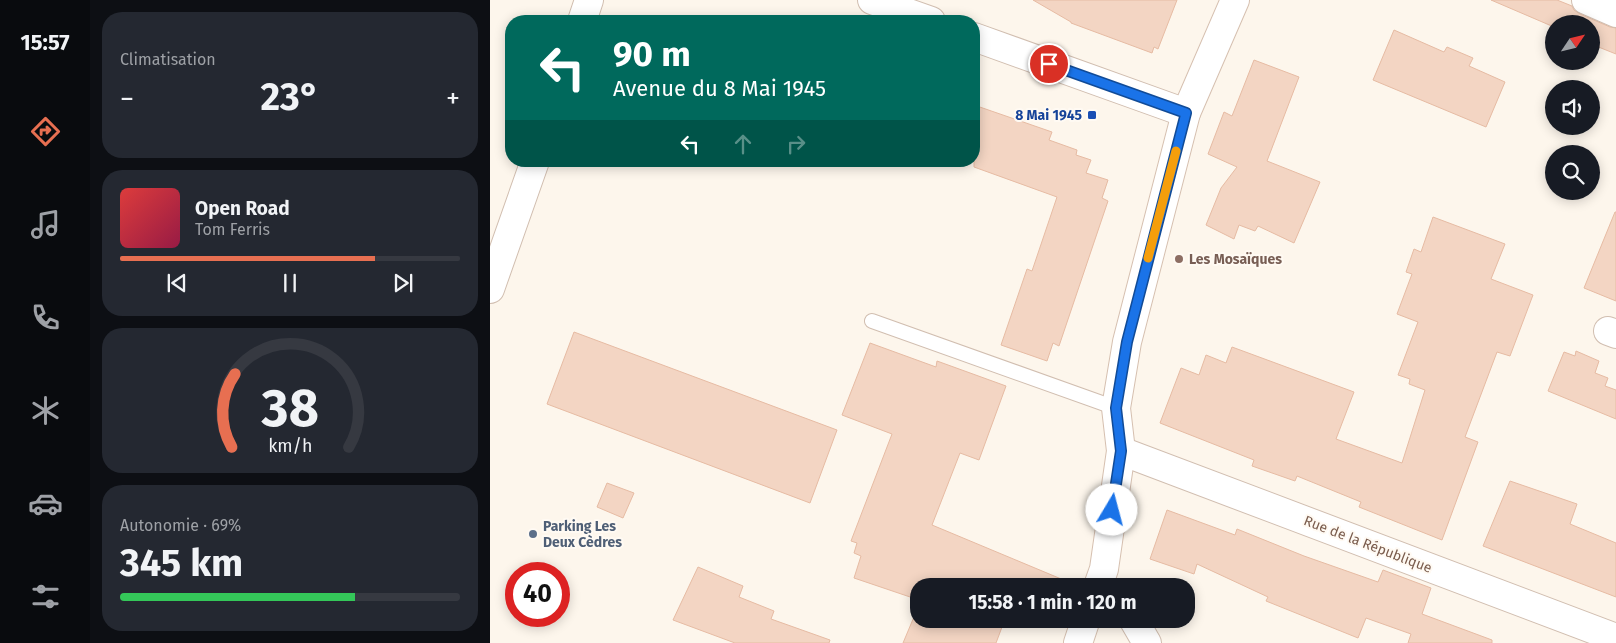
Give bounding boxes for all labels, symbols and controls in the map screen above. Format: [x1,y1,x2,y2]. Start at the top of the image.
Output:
north arrow [1545,15,1600,70]
map controls [1545,15,1600,200]
text: 15:57 [21,29,69,56]
text: 90 m [613,33,691,75]
icon: left [530,35,595,100]
pin [1028,43,1070,85]
text: Climatisation [120,50,216,69]
icon: arrive [1035,50,1063,78]
text: 23° [261,74,320,120]
text: Avenue du 8 Mai 1945 [613,75,826,102]
button: sound [1545,80,1600,135]
text: − [120,82,134,115]
text: + [446,82,460,115]
place label: 8 Mai 1945 [1015,107,1082,124]
marker: 8 Mai 1945 [1086,109,1098,121]
icon: directions [28,114,63,149]
icon: left [676,130,704,158]
icon: ahead [729,130,757,158]
icon: right [782,130,810,158]
button: search [1545,145,1600,200]
text: Open Road [195,197,290,220]
icon: music [28,207,63,242]
text: Tom Ferris [195,220,270,239]
place label: Les Mosaïques [1189,251,1282,268]
marker: Les Mosaïques [1173,253,1185,265]
icon: previous [163,269,191,297]
icon: pause [276,269,304,297]
icon: next [389,269,417,297]
icon: phone [28,300,63,335]
text: 38 [260,377,319,440]
icon: climate [28,393,63,428]
text: km/h [268,435,312,457]
position arrow [1085,483,1137,535]
icon: car [28,486,63,521]
street label: Rue de la République [1301,512,1434,577]
text: Autonomie · 69% [120,516,241,535]
place label: Parking Les Deux Cèdres [543,518,622,551]
marker: Parking Les Deux Cèdres [527,528,539,540]
text: 345 km [120,540,243,586]
speed limit sign: 40 [505,562,570,627]
icon: filters [28,579,63,614]
text: 15:58 · 1 min · 120 m [968,591,1137,614]

